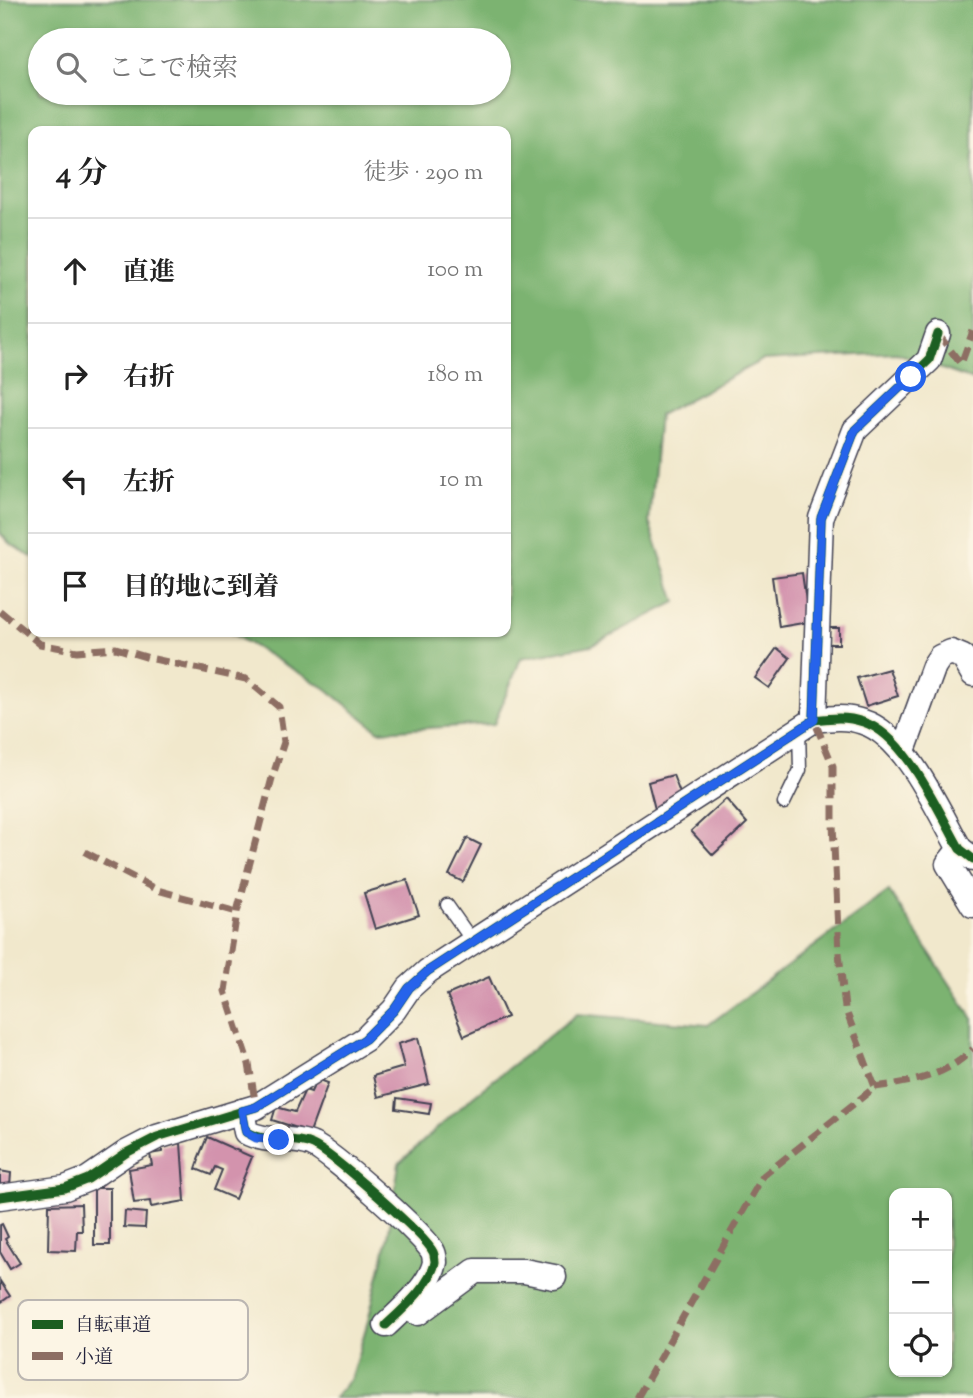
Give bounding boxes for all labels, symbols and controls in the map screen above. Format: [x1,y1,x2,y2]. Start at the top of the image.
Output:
search box [28,28,511,105]
icon: search [52,48,90,86]
text: ここで検索 [108,51,238,88]
text: 4 分 [56,153,108,196]
text: 徒歩 · 290 m [363,157,483,190]
icon: ahead [56,252,94,290]
text: 100 m [427,254,483,287]
text: 直進 [123,255,175,292]
icon: right [56,357,94,395]
text: 180 m [428,359,483,392]
text: 右折 [123,360,175,397]
route start [895,361,926,392]
icon: left [56,462,94,500]
text: 10 m [439,464,483,497]
text: 左折 [123,465,175,502]
icon: arrive [56,567,94,605]
text: 目的地に到着 [123,570,279,607]
route end [263,1124,294,1155]
map controls [889,1188,952,1377]
button: + [889,1188,952,1251]
button: − [889,1251,952,1314]
legend [18,1300,248,1380]
text: 自転車道 [75,1313,151,1340]
button: locate [889,1314,952,1377]
text: 小道 [75,1345,113,1372]

